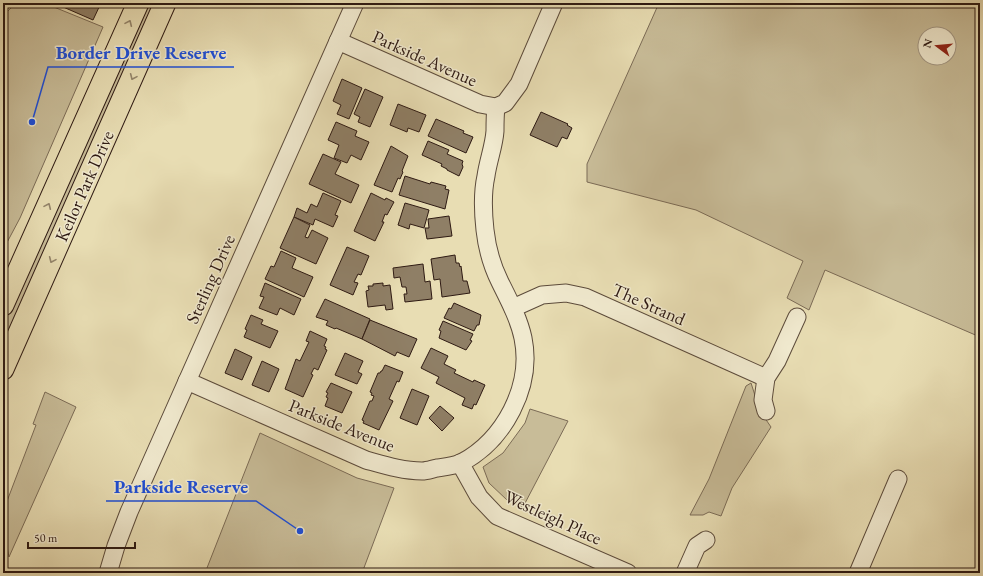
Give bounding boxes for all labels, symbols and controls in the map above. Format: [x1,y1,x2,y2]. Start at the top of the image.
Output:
one-way arrow [124,19,132,27]
street label: Parkside Avenue [369,25,481,91]
north arrow [917,26,957,66]
callout: Border Drive Reserve [48,36,234,67]
text: N [919,37,935,49]
text: Border Drive Reserve [56,40,226,65]
one-way arrow [129,73,137,80]
street label: Keilor Park Drive [49,127,119,245]
one-way arrow [43,202,51,210]
street label: Sterling Drive [180,231,240,327]
one-way arrow [49,256,57,263]
street label: The Strand [609,278,690,331]
street label: Parkside Avenue [286,393,398,457]
callout: Parkside Reserve [106,470,256,501]
text: Parkside Reserve [114,474,248,499]
street label: Westleigh Place [501,484,605,550]
scale bar [28,524,135,550]
text: 50 m [34,530,58,546]

